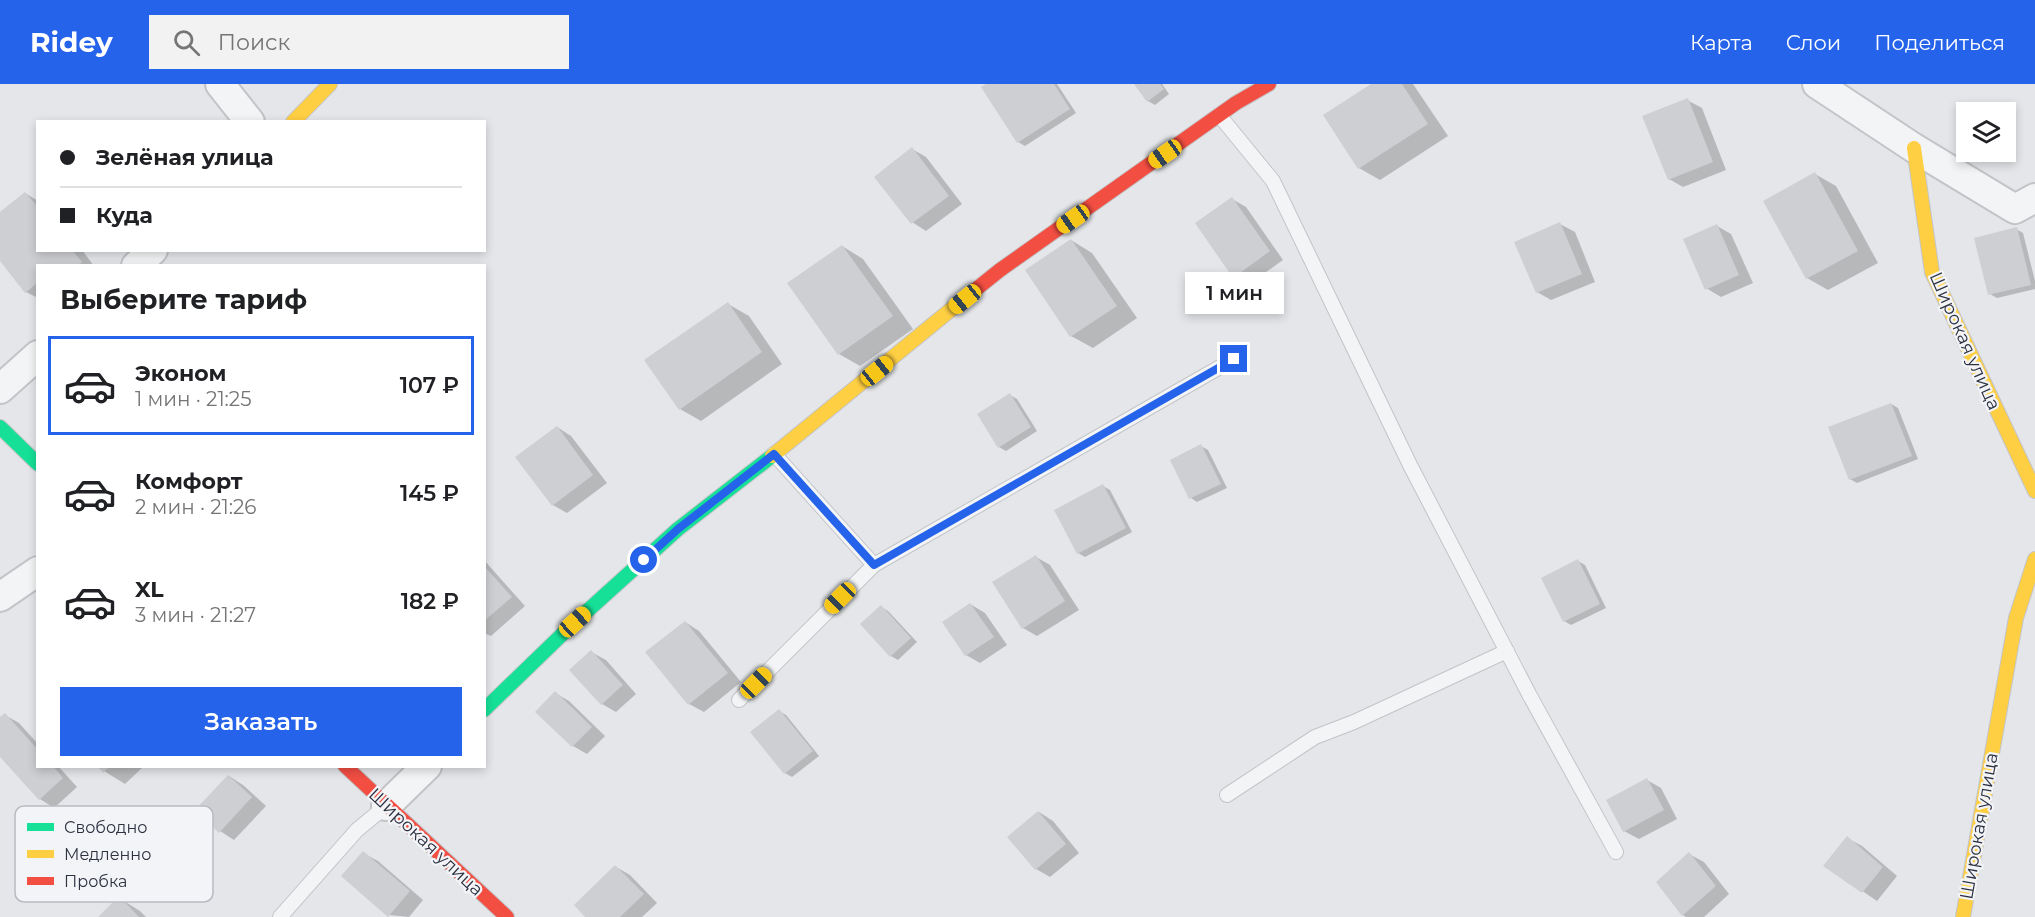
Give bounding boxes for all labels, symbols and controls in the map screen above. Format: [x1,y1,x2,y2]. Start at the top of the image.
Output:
search box [149,15,569,69]
text: Ridey [30,25,113,59]
icon: search [170,26,203,59]
text: Поиск [218,29,290,56]
text: Карта [1690,30,1753,55]
text: Слои [1786,30,1841,55]
text: Поделиться [1874,30,2005,55]
map controls [1956,102,2016,162]
button: layers [1956,102,2016,162]
car [1145,136,1185,172]
text: Зелёная улица [96,144,274,171]
car [1053,201,1093,237]
text: Куда [96,202,153,229]
street label: Широкая улица [1925,269,2005,413]
callout: 1 мин [1184,272,1284,314]
car [945,281,985,317]
text: 1 мин [1206,281,1263,305]
text: Выберите тариф [60,283,307,316]
route end [1220,345,1247,372]
car [857,353,897,389]
icon: car [63,359,117,413]
text: Эконом [135,360,226,387]
text: 107 ₽ [400,372,459,399]
text: 1 мин · 21:25 [135,387,252,411]
icon: car [63,467,117,521]
text: Комфорт [135,468,243,495]
text: 145 ₽ [400,480,459,507]
text: 2 мин · 21:26 [135,495,257,519]
route start [630,546,657,573]
icon: car [63,575,117,629]
text: XL [135,576,164,603]
car [821,579,859,617]
text: 182 ₽ [401,588,459,615]
text: 3 мин · 21:27 [135,603,256,627]
car [556,603,594,641]
car [737,664,775,702]
button: Заказать [60,687,462,756]
street label: Широкая улица [1955,751,2003,901]
street label: Широкая улица [364,783,488,901]
legend [15,806,213,902]
text: Свободно [64,818,147,837]
text: Медленно [64,845,151,864]
text: Пробка [64,872,127,891]

